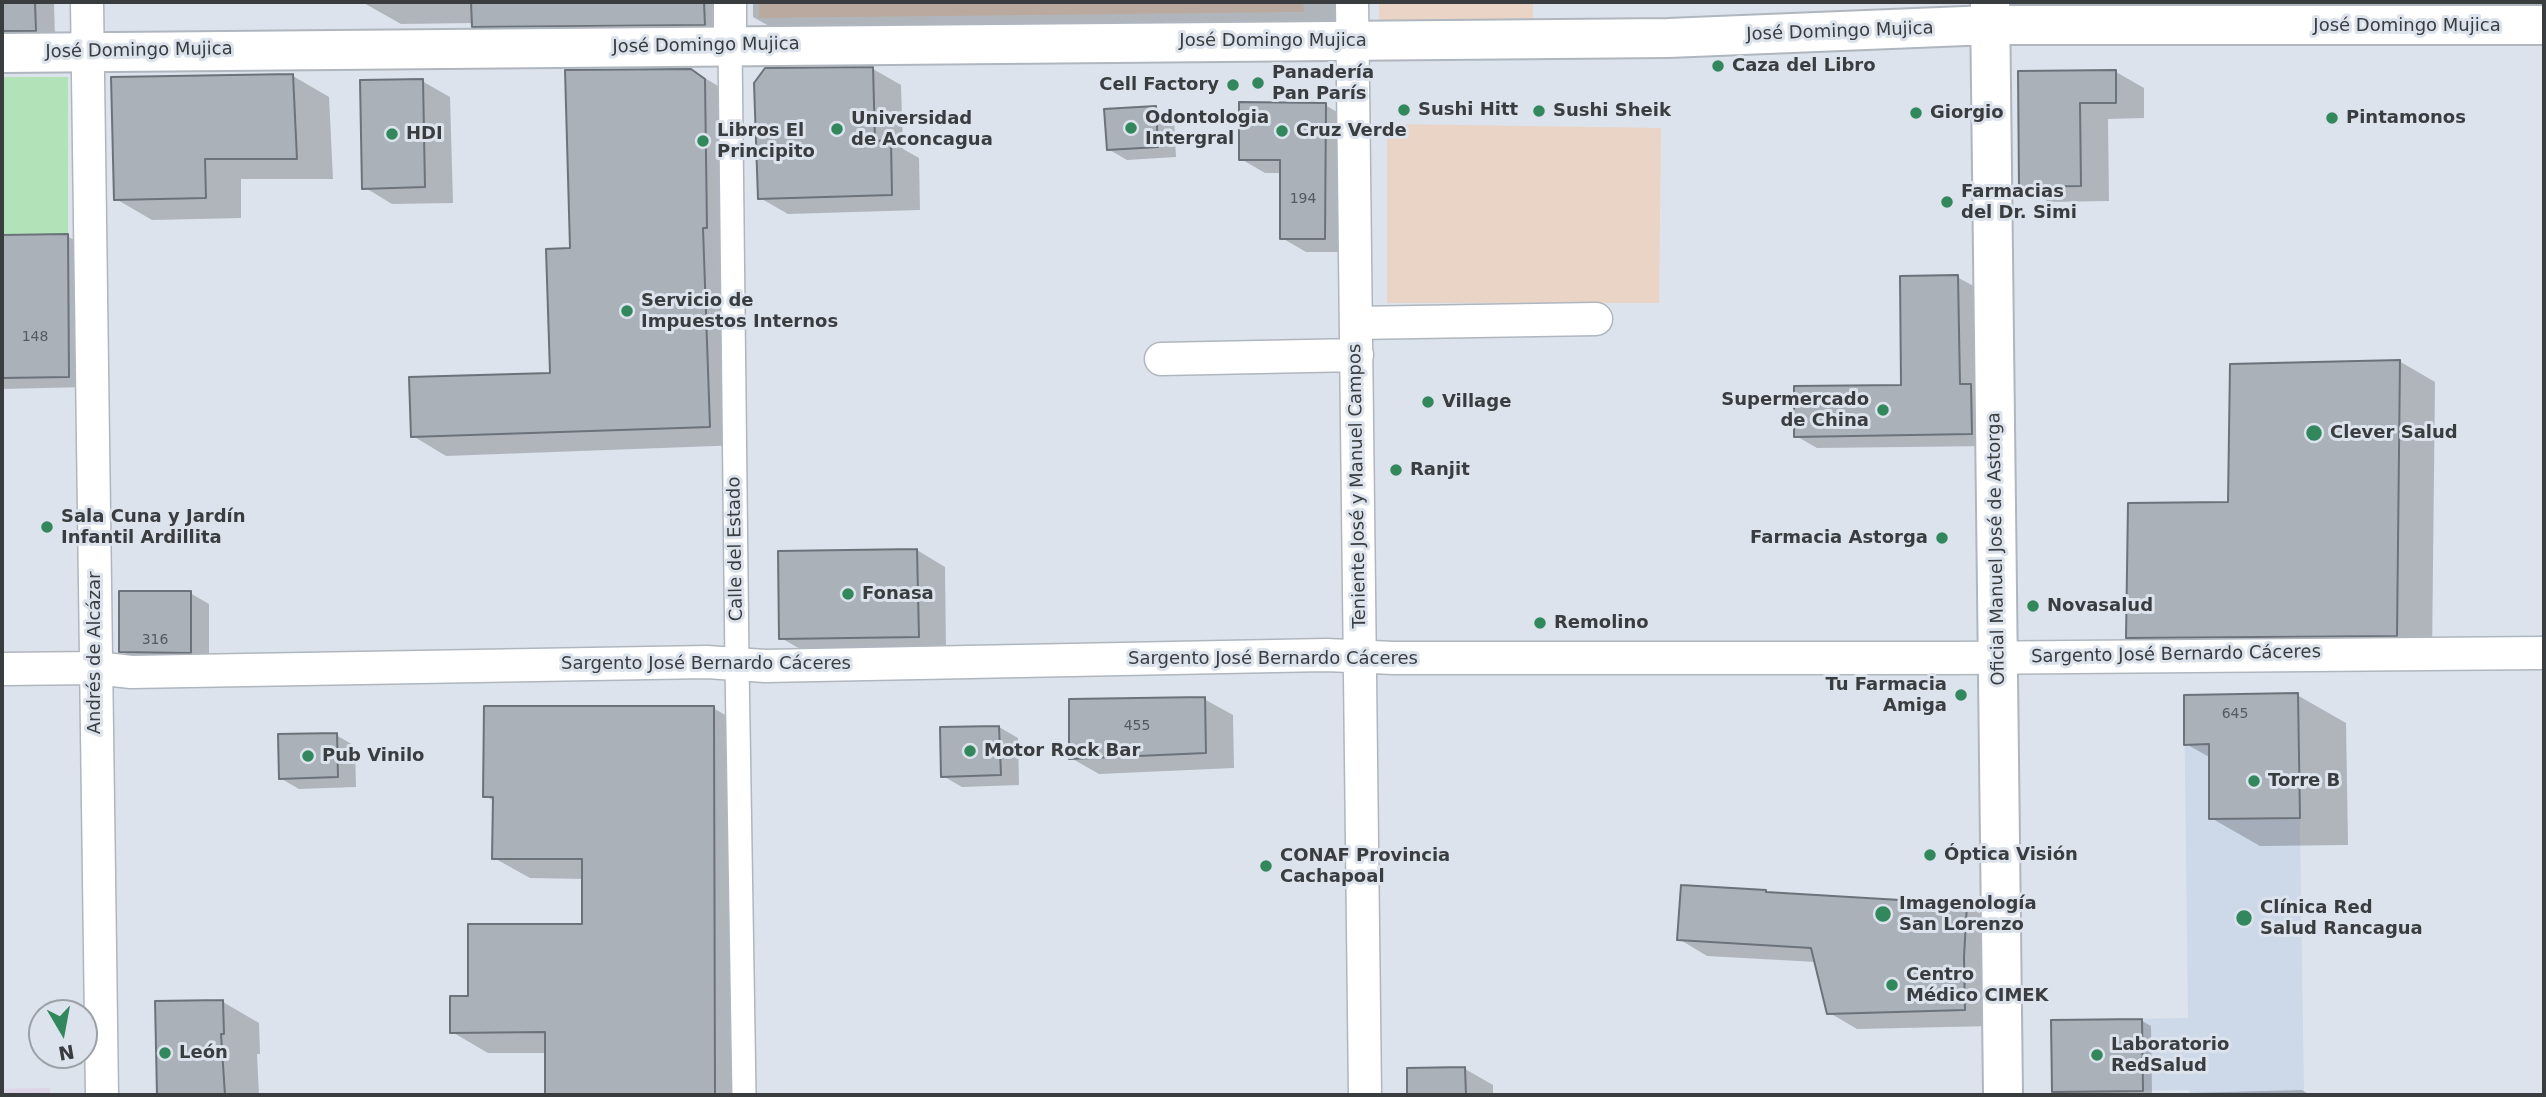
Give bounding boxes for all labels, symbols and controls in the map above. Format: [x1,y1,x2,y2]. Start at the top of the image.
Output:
street label: José Domingo Mujica [2313,15,2501,37]
street label: José Domingo Mujica [1746,18,1934,46]
street label: José Domingo Mujica [1179,30,1367,52]
street label: José Domingo Mujica [612,34,800,58]
street label: José Domingo Mujica [45,39,233,63]
place label: Caza del Libro [1732,55,1876,77]
marker: Caza del Libro [1710,58,1726,74]
place label: Panadería Pan París [1272,62,1374,104]
place label: Cell Factory [1099,74,1219,96]
marker: Panadería Pan París [1250,75,1266,91]
marker: Cell Factory [1225,77,1241,93]
place label: Sushi Hitt [1418,99,1518,121]
place label: Sushi Sheik [1553,100,1671,122]
marker: Sushi Hitt [1396,102,1412,118]
place label: Giorgio [1930,102,2004,124]
marker: Sushi Sheik [1531,103,1547,119]
marker: Giorgio [1908,105,1924,121]
place label: Odontologia Intergral [1145,107,1269,150]
place label: Pintamonos [2346,107,2466,129]
place label: Universidad de Aconcagua [851,108,993,150]
marker: Pintamonos [2324,110,2340,126]
place label: Libros El Principito [717,120,815,162]
marker: Odontologia Intergral [1123,120,1139,136]
place label: Cruz Verde [1296,120,1407,142]
marker: Universidad de Aconcagua [829,121,845,137]
place label: HDI [406,123,443,145]
marker: Cruz Verde [1274,123,1290,139]
marker: HDI [384,126,400,142]
marker: Libros El Principito [695,133,711,149]
place label: Farmacias del Dr. Simi [1961,181,2077,224]
house number: 194 [1290,191,1316,207]
marker: Farmacias del Dr. Simi [1939,194,1955,210]
place label: Servicio de Impuestos Internos [641,290,838,332]
marker: Servicio de Impuestos Internos [619,303,635,319]
house number: 148 [22,329,48,345]
street label: Teniente José y Manuel Campos [1345,343,1371,629]
place label: Supermercado de China [1721,389,1869,432]
place label: Village [1442,391,1511,413]
marker: Village [1420,394,1436,410]
marker: Supermercado de China [1875,402,1891,418]
street label: Oficial Manuel José de Astorga [1984,412,2010,686]
place label: Clever Salud [2330,422,2458,444]
marker: Clever Salud [2304,423,2324,443]
place label: Ranjit [1410,459,1470,481]
marker: Ranjit [1388,462,1404,478]
street label: Calle del Estado [724,476,748,622]
place label: Sala Cuna y Jardín Infantil Ardillita [61,506,246,548]
marker: Sala Cuna y Jardín Infantil Ardillita [39,519,55,535]
place label: Farmacia Astorga [1750,527,1928,549]
marker: Farmacia Astorga [1934,530,1950,546]
street label: Andrés de Alcázar [84,572,106,734]
place label: Fonasa [862,583,934,605]
marker: Fonasa [840,586,856,602]
place label: Novasalud [2047,595,2153,617]
marker: Novasalud [2025,598,2041,614]
place label: Remolino [1554,612,1649,634]
marker: Remolino [1532,615,1548,631]
house number: 316 [142,632,168,648]
street label: Sargento José Bernardo Cáceres [2031,642,2321,668]
street label: Sargento José Bernardo Cáceres [1128,648,1418,670]
street label: Sargento José Bernardo Cáceres [561,653,851,675]
place label: Tu Farmacia Amiga [1825,674,1947,716]
marker: Tu Farmacia Amiga [1953,687,1969,703]
house number: 645 [2222,706,2248,722]
house number: 455 [1124,718,1150,734]
place label: Motor Rock Bar [984,740,1140,762]
marker: Motor Rock Bar [962,743,978,759]
place label: Pub Vinilo [322,745,424,767]
marker: Pub Vinilo [300,748,316,764]
place label: Torre B [2268,770,2340,792]
marker: Torre B [2246,773,2262,789]
place label: Óptica Visión [1944,844,2078,866]
place label: CONAF Provincia Cachapoal [1280,845,1450,888]
marker: Óptica Visión [1922,847,1938,863]
marker: CONAF Provincia Cachapoal [1258,858,1274,874]
place label: Imagenología San Lorenzo [1899,893,2037,936]
place label: Clínica Red Salud Rancagua [2260,897,2423,940]
marker: Imagenología San Lorenzo [1873,904,1893,924]
marker: Clínica Red Salud Rancagua [2234,908,2254,928]
place label: Centro Médico CIMEK [1906,964,2049,1006]
marker: Centro Médico CIMEK [1884,977,1900,993]
north arrow [28,999,98,1069]
place label: Laboratorio RedSalud [2111,1034,2229,1076]
text: N [57,1040,76,1065]
place label: León [179,1042,228,1064]
marker: León [157,1045,173,1061]
marker: Laboratorio RedSalud [2089,1047,2105,1063]

